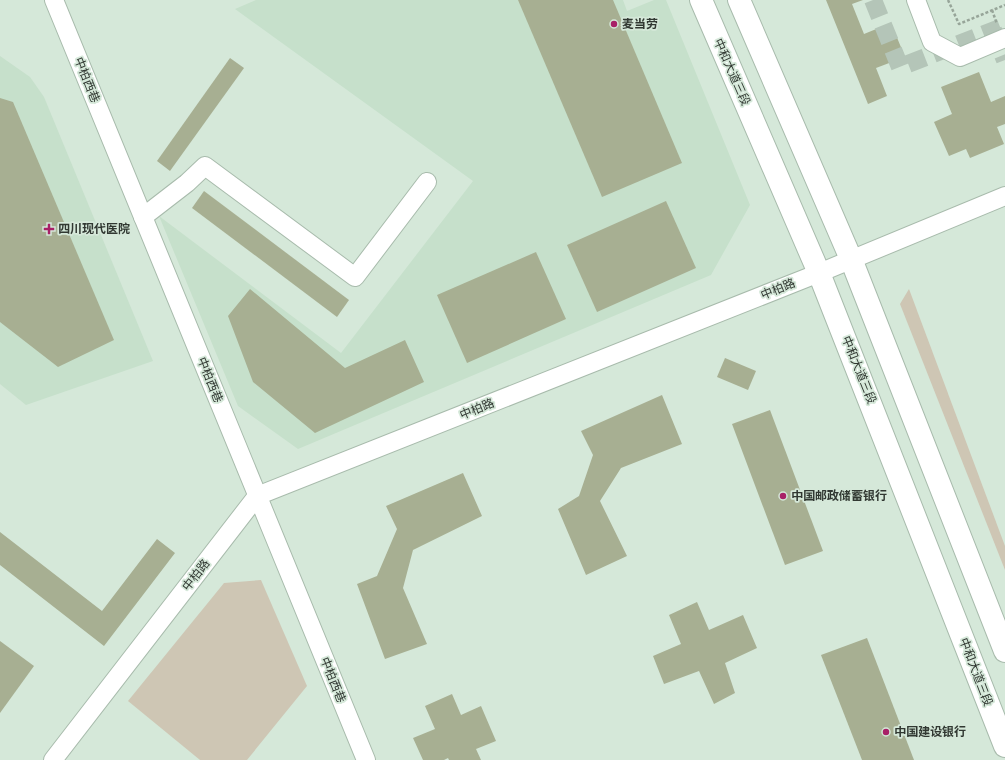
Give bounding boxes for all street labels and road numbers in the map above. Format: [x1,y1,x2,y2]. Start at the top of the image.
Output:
street label: 中和大道三段 [711,36,753,108]
street label: 中柏西巷 [72,55,102,105]
street label: 中柏路 [759,276,797,302]
street label: 中和大道三段 [839,334,879,406]
street label: 中柏西巷 [195,355,225,405]
street label: 中柏路 [458,396,496,422]
street label: 中柏路 [179,557,213,593]
street label: 中和大道三段 [957,636,995,708]
street label: 中柏西巷 [318,655,348,705]

